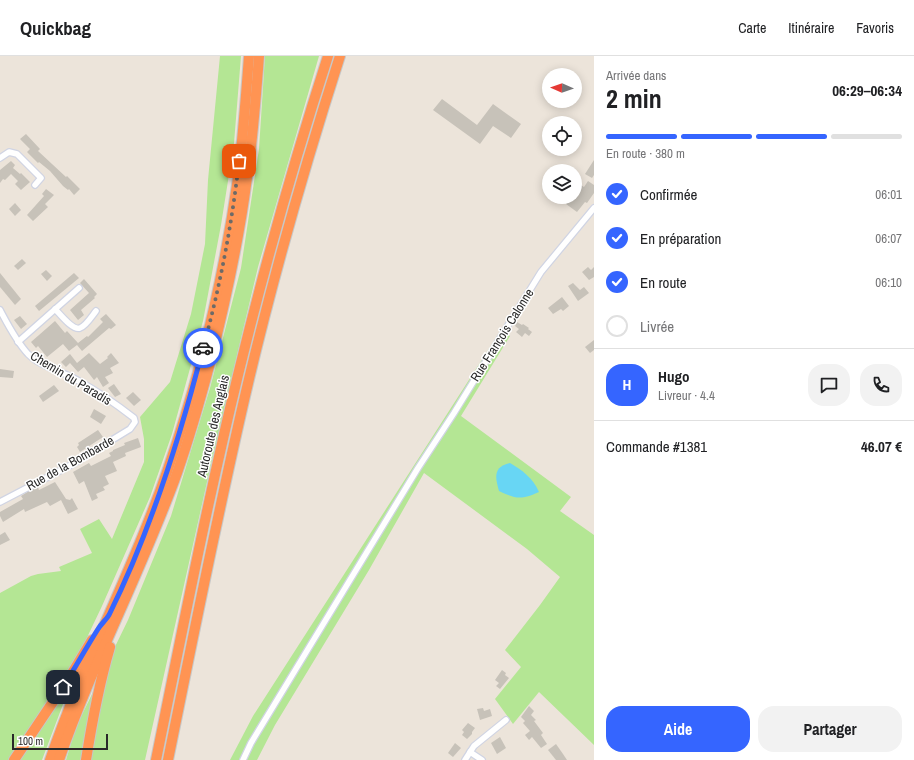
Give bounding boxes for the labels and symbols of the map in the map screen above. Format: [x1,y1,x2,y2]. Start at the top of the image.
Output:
north arrow [542,68,582,108]
pin [222,144,256,178]
street label: Rue François Calonne [467,285,538,385]
courier [183,328,223,368]
street label: Chemin du Paradis [27,347,115,409]
street label: Autoroute des Anglais [193,373,233,480]
street label: Rue de la Bombarde [23,432,117,494]
pin [46,670,80,704]
scale bar [12,732,108,751]

